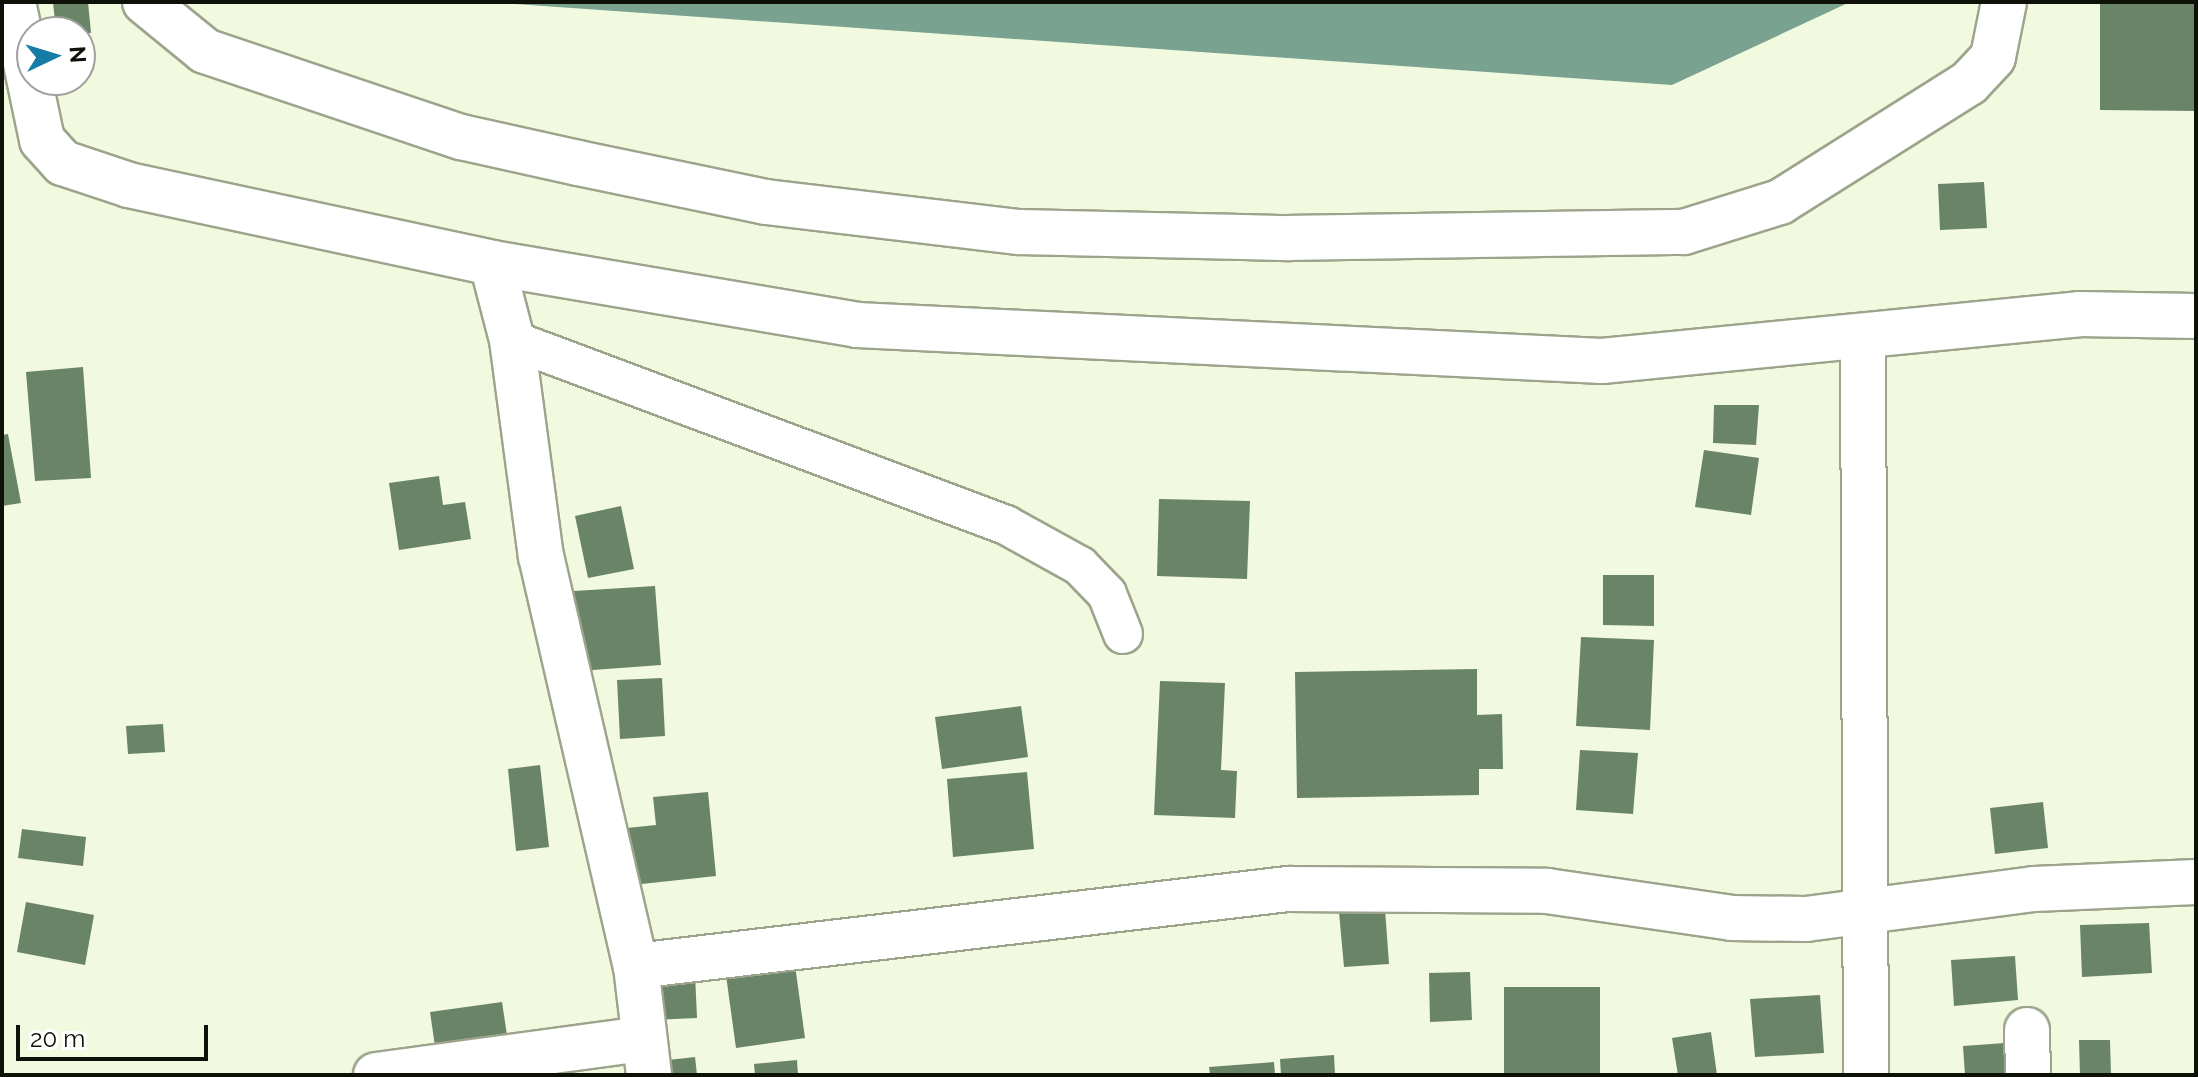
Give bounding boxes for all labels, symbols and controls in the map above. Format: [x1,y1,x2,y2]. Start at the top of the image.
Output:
north arrow [16,16,96,96]
text: N [64,45,92,64]
scale bar [20,1009,212,1059]
text: 20 m [30,1024,85,1053]

